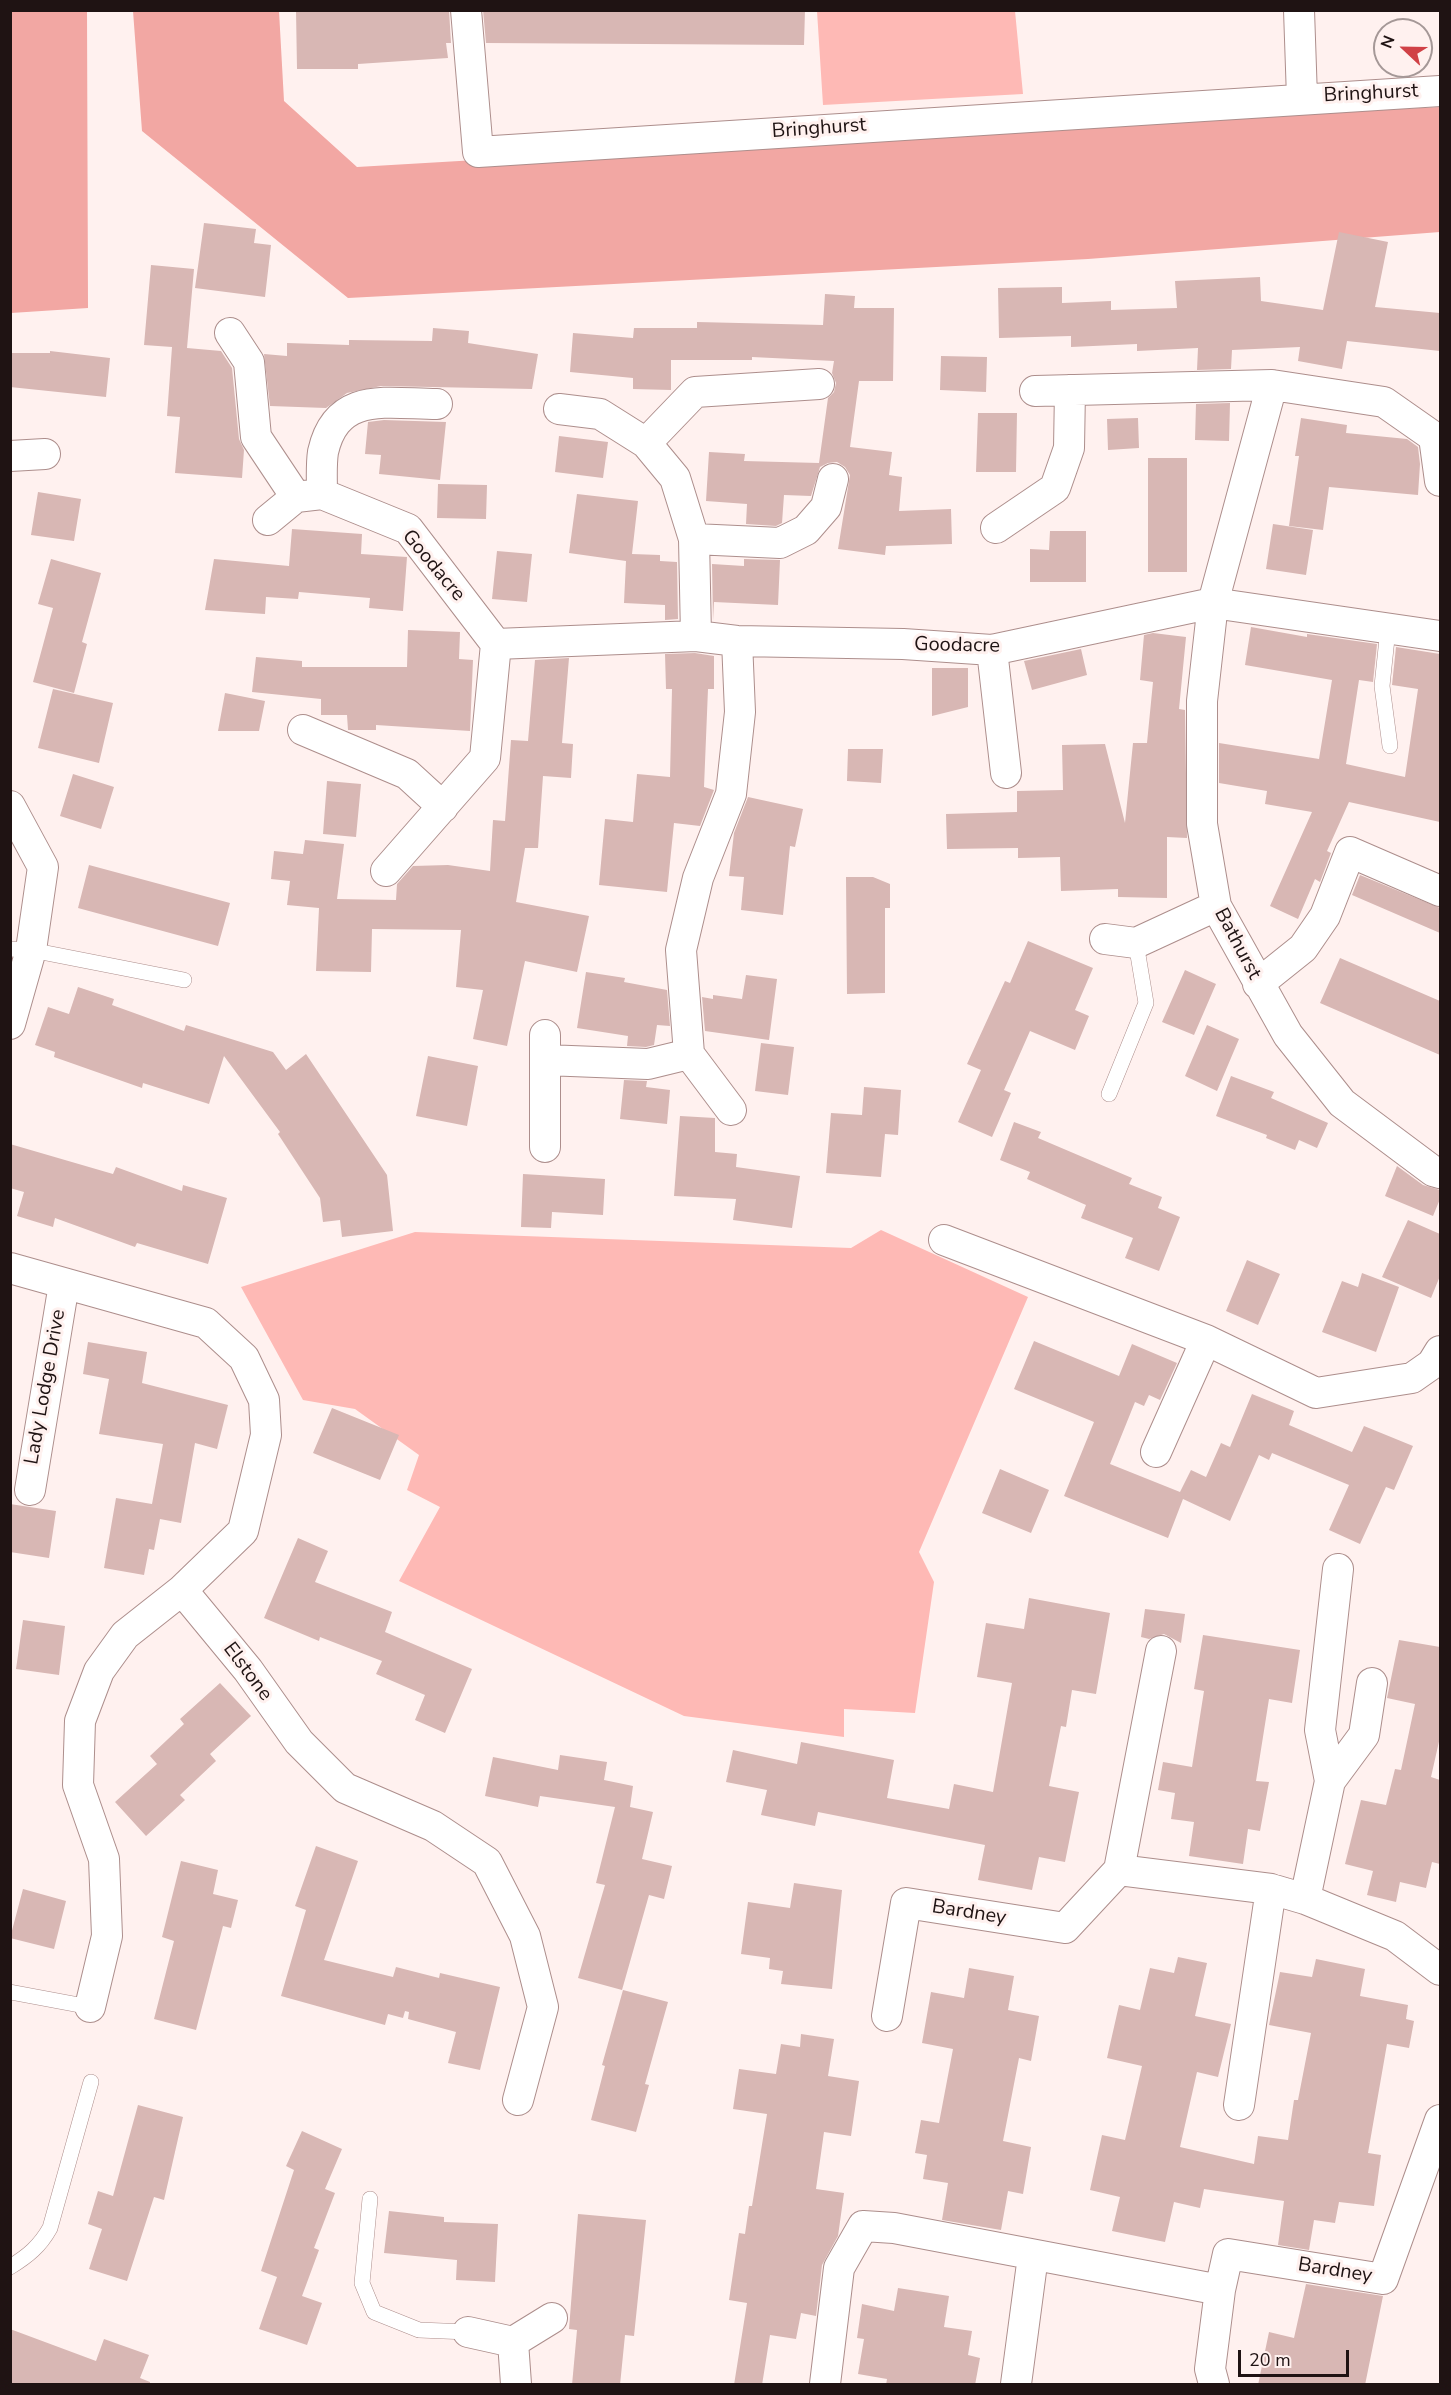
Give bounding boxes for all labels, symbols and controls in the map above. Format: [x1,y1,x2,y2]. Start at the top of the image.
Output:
north arrow [1373,18,1433,78]
text: N [1376,32,1401,52]
street label: Bringhurst [1323,80,1419,108]
street label: Bringhurst [771,114,867,144]
street label: Goodacre [396,525,470,607]
street label: Goodacre [914,633,1000,659]
street label: Bathurst [1208,904,1266,984]
street label: Lady Lodge Drive [21,1308,71,1466]
street label: Elstone [217,1638,277,1706]
street label: Bardney [930,1895,1008,1931]
street label: Bardney [1296,2253,1374,2289]
scale bar [1241,2338,1352,2376]
text: 20 m [1249,2348,1291,2372]

